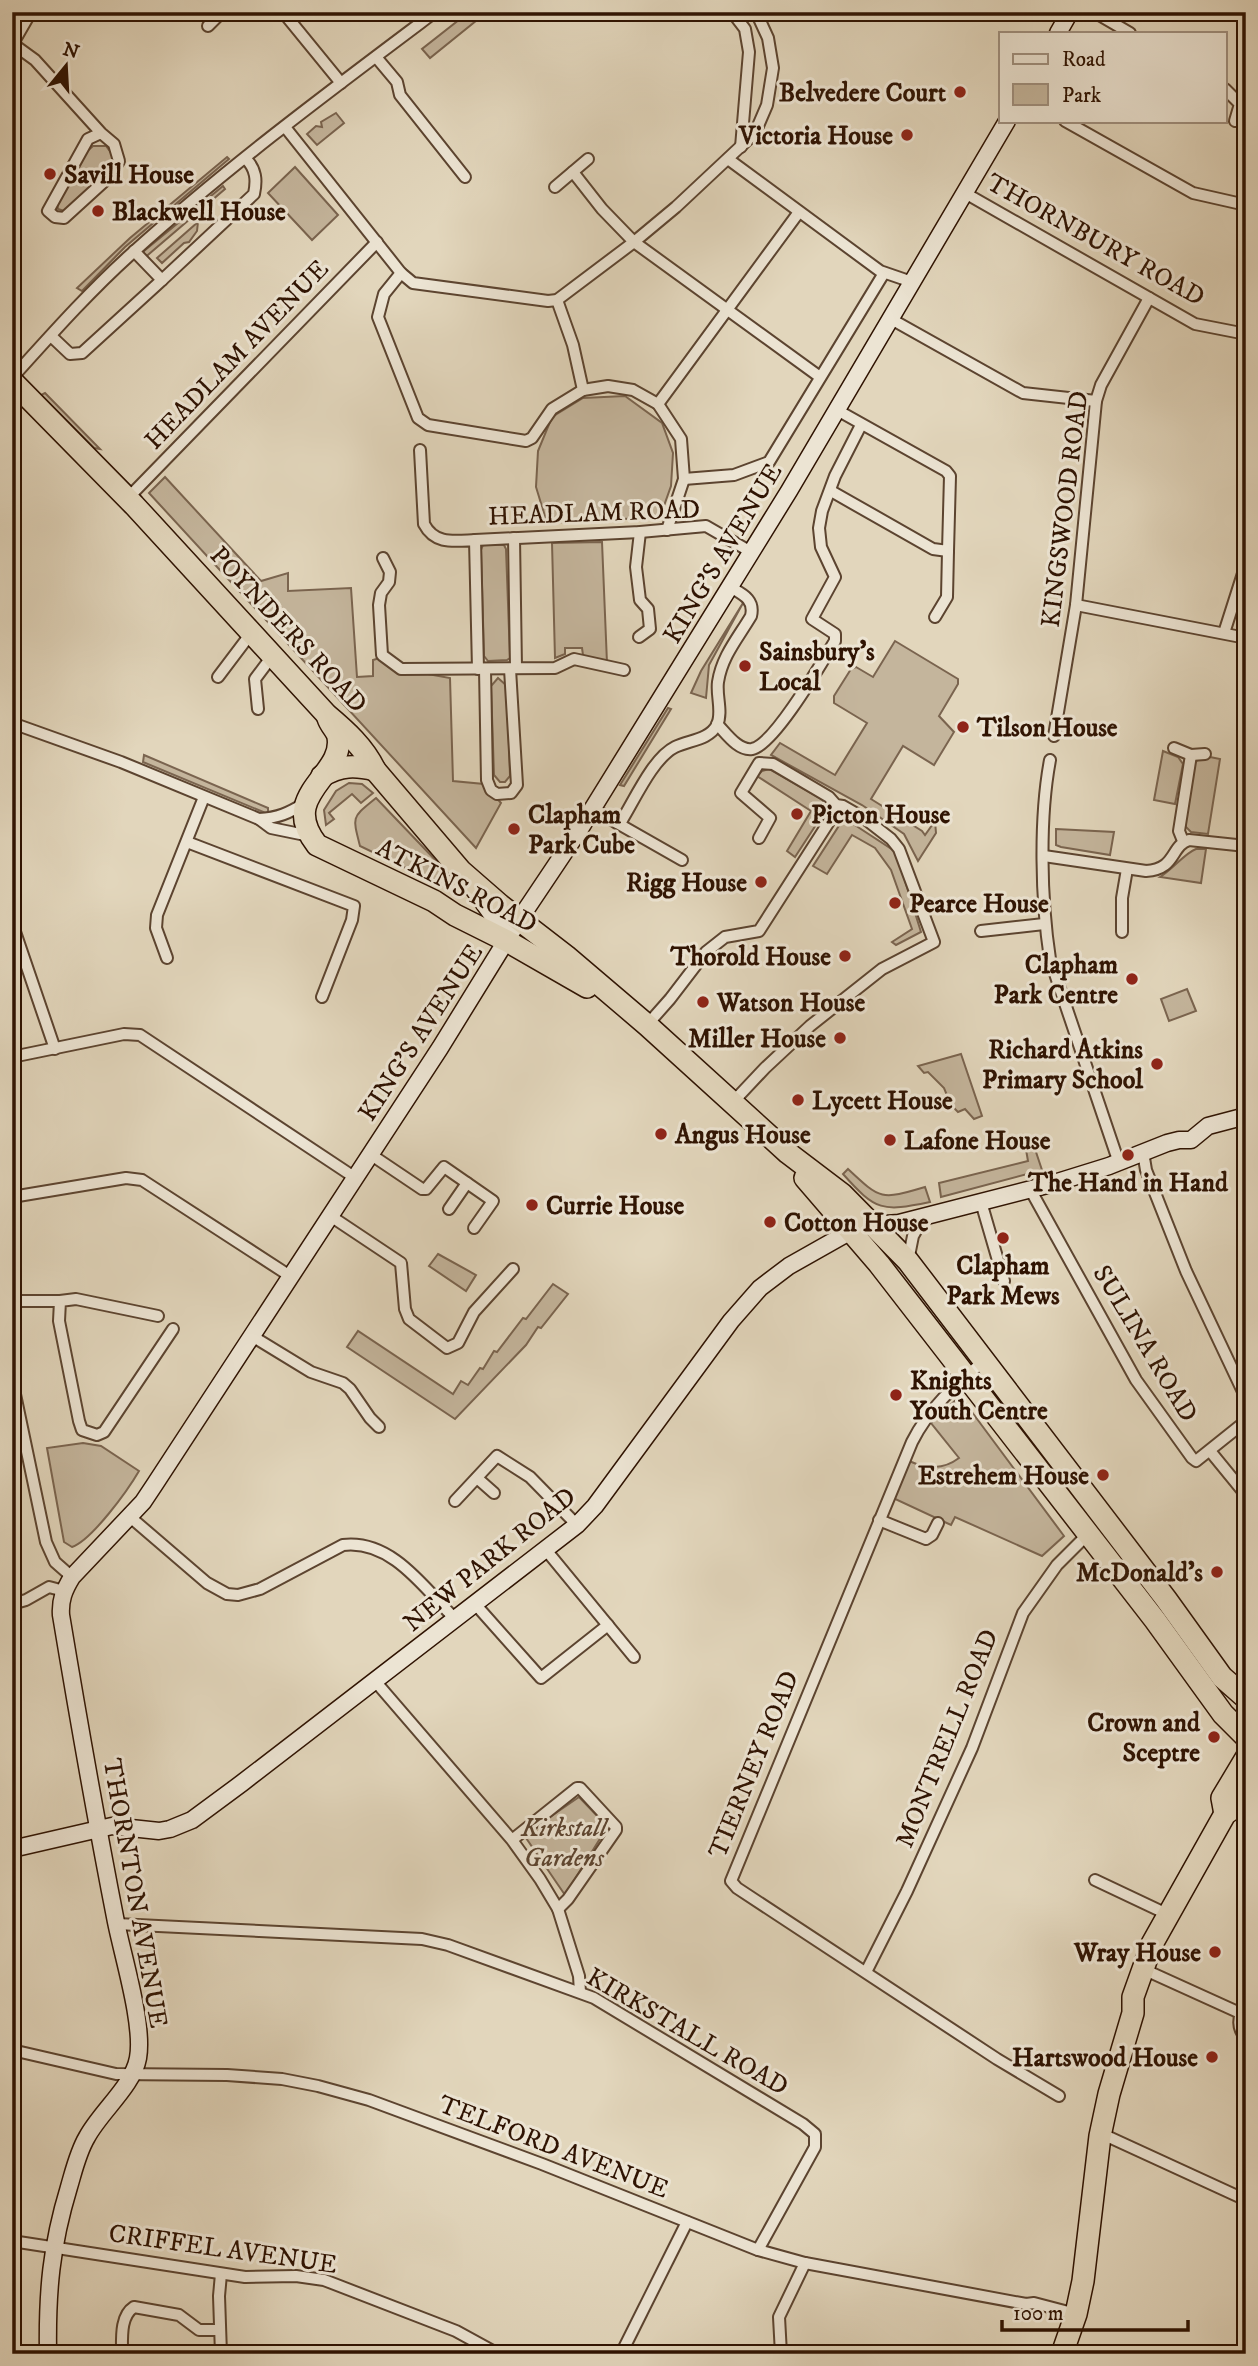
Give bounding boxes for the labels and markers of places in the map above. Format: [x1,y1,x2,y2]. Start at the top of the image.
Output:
place label: Belvedere Court [779,77,947,110]
marker: Belvedere Court [952,84,968,100]
place label: Victoria House [738,120,893,153]
marker: Victoria House [899,127,915,143]
place label: Savill House [64,159,194,192]
marker: Savill House [42,166,58,182]
place label: Blackwell House [112,196,286,229]
marker: Blackwell House [90,203,106,219]
place label: Sainsbury's Local [759,636,875,699]
marker: Sainsbury's Local [737,658,753,674]
place label: Tilson House [976,712,1118,745]
marker: Tilson House [955,719,971,735]
place label: Clapham Park Cube [528,799,635,862]
place label: Picton House [811,799,950,832]
marker: Picton House [789,806,805,822]
marker: Clapham Park Cube [506,821,522,837]
place label: Rigg House [626,867,747,900]
marker: Rigg House [753,874,769,890]
place label: Pearce House [909,888,1049,921]
marker: Pearce House [887,895,903,911]
place label: Thorold House [670,941,831,974]
marker: Thorold House [837,948,853,964]
place label: Clapham Park Centre [994,949,1118,1012]
marker: Clapham Park Centre [1124,971,1140,987]
place label: Watson House [716,987,865,1020]
marker: Watson House [695,994,711,1010]
place label: Miller House [688,1023,826,1056]
marker: Miller House [832,1030,848,1046]
place label: Richard Atkins Primary School [982,1034,1144,1097]
marker: Richard Atkins Primary School [1149,1056,1165,1072]
place label: Lycett House [812,1085,953,1118]
marker: Lycett House [790,1092,806,1108]
place label: Angus House [674,1119,811,1152]
place label: Lafone House [904,1125,1051,1158]
marker: Angus House [653,1126,669,1142]
marker: Lafone House [882,1132,898,1148]
marker: The Hand in Hand [1120,1147,1136,1163]
place label: The Hand in Hand [1027,1167,1229,1200]
place label: Currie House [546,1190,685,1223]
marker: Currie House [524,1197,540,1213]
place label: Cotton House [784,1207,929,1240]
marker: Cotton House [762,1214,778,1230]
marker: Clapham Park Mews [995,1230,1011,1246]
place label: Clapham Park Mews [946,1250,1060,1313]
place label: Knights Youth Centre [909,1365,1048,1428]
marker: Knights Youth Centre [888,1387,904,1403]
place label: Estrehem House [918,1460,1089,1493]
marker: Estrehem House [1095,1467,1111,1483]
place label: McDonald's [1076,1557,1203,1590]
marker: McDonald's [1209,1564,1225,1580]
place label: Crown and Sceptre [1087,1707,1201,1770]
marker: Crown and Sceptre [1206,1729,1222,1745]
place label: Wray House [1073,1937,1201,1970]
marker: Wray House [1207,1944,1223,1960]
place label: Hartswood House [1012,2042,1198,2075]
marker: Hartswood House [1204,2049,1220,2065]

